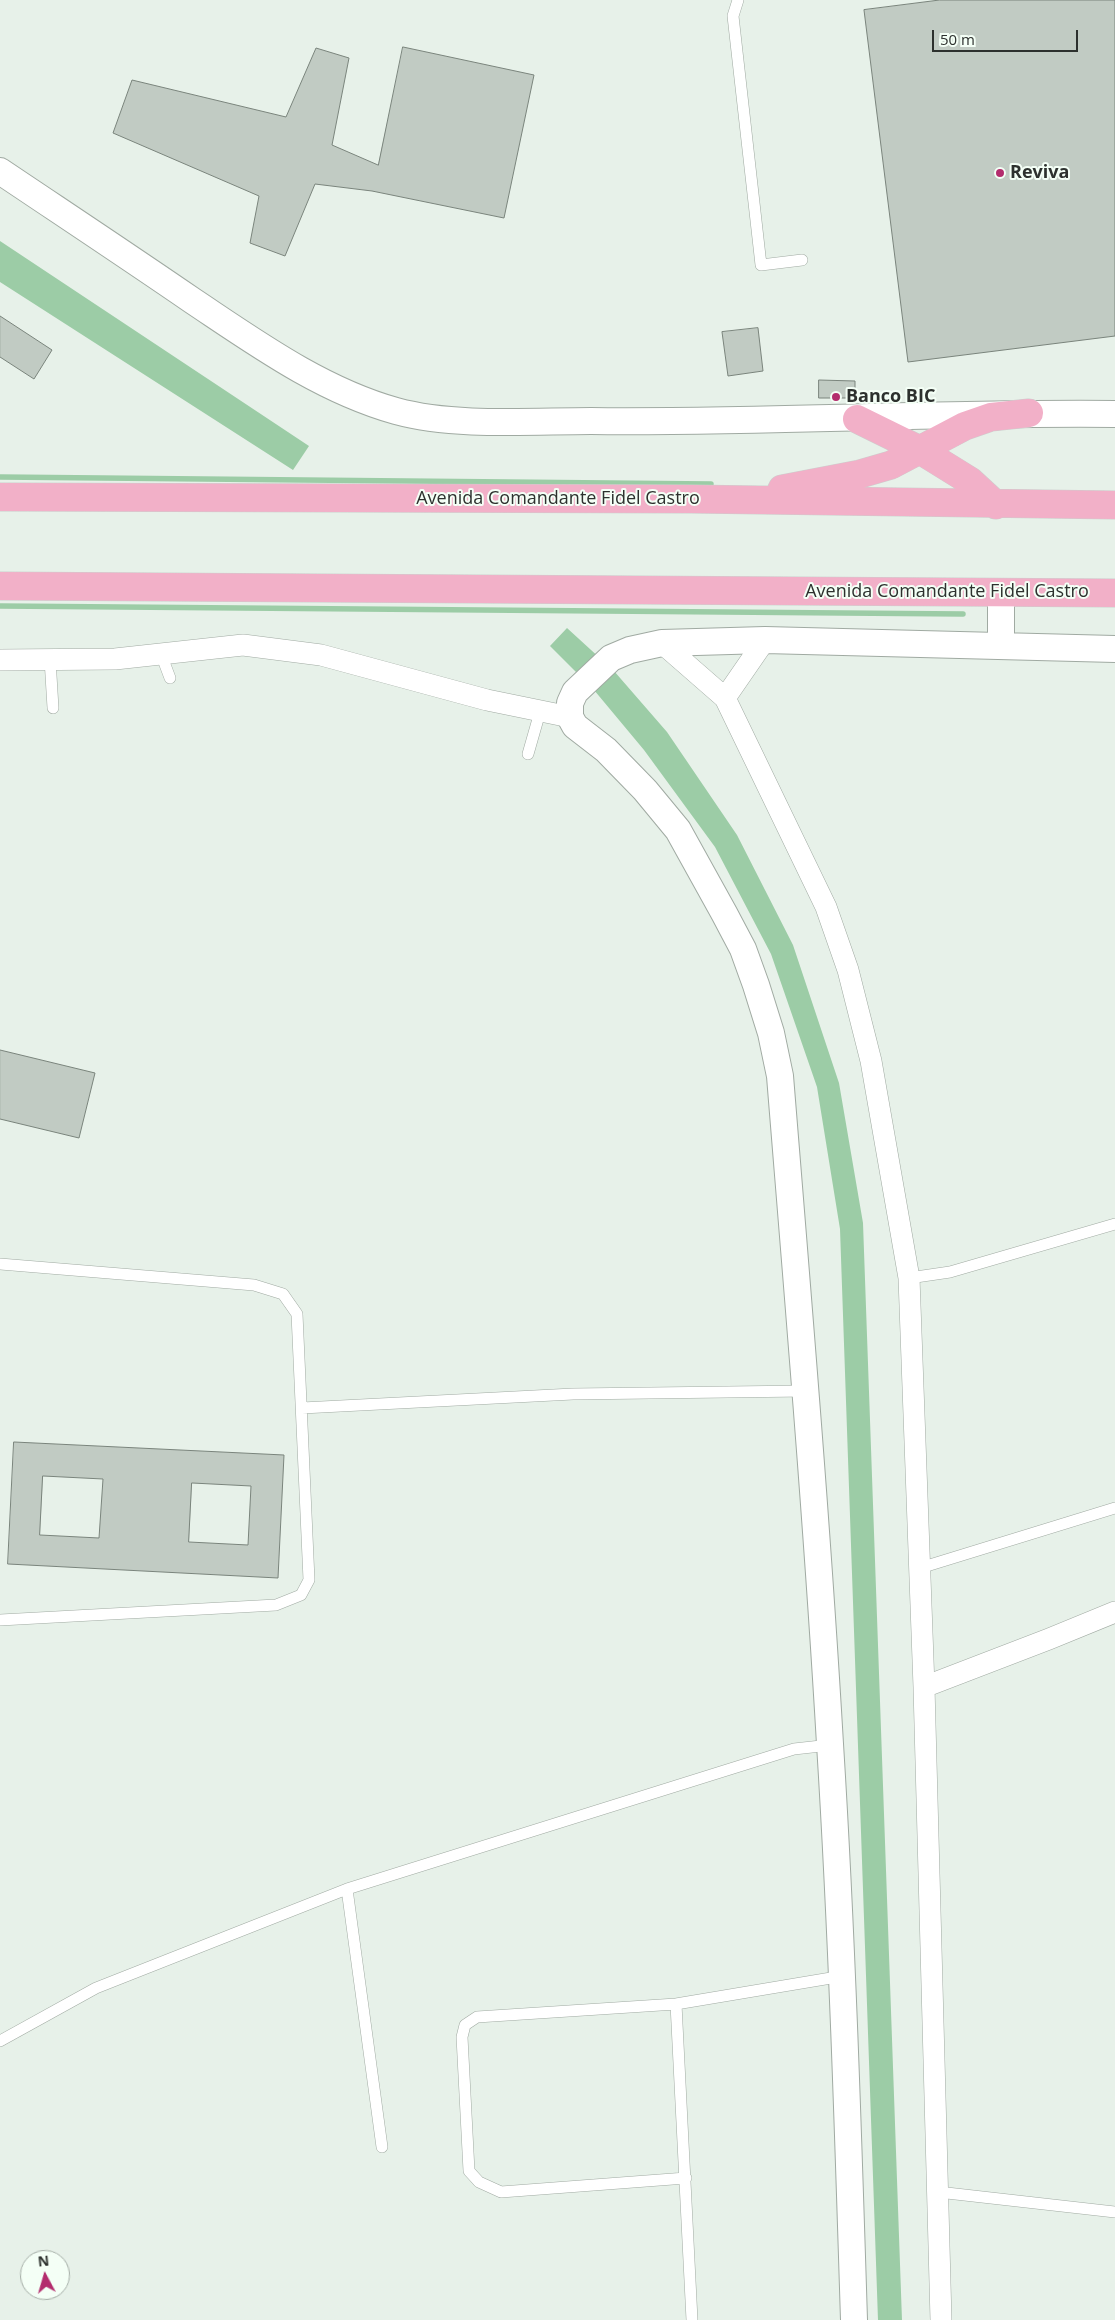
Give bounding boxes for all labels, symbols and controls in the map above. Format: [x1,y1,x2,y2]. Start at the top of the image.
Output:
scale bar [935,20,1081,52]
text: 50 m [940,29,975,49]
place label: Reviva [1010,162,1069,184]
marker: Reviva [994,167,1006,179]
place label: Banco BIC [846,386,935,408]
marker: Banco BIC [830,391,842,403]
street label: Avenida Comandante Fidel Castro [416,488,700,510]
street label: Avenida Comandante Fidel Castro [805,581,1089,603]
north arrow [20,2250,70,2300]
text: N [37,2251,50,2271]

